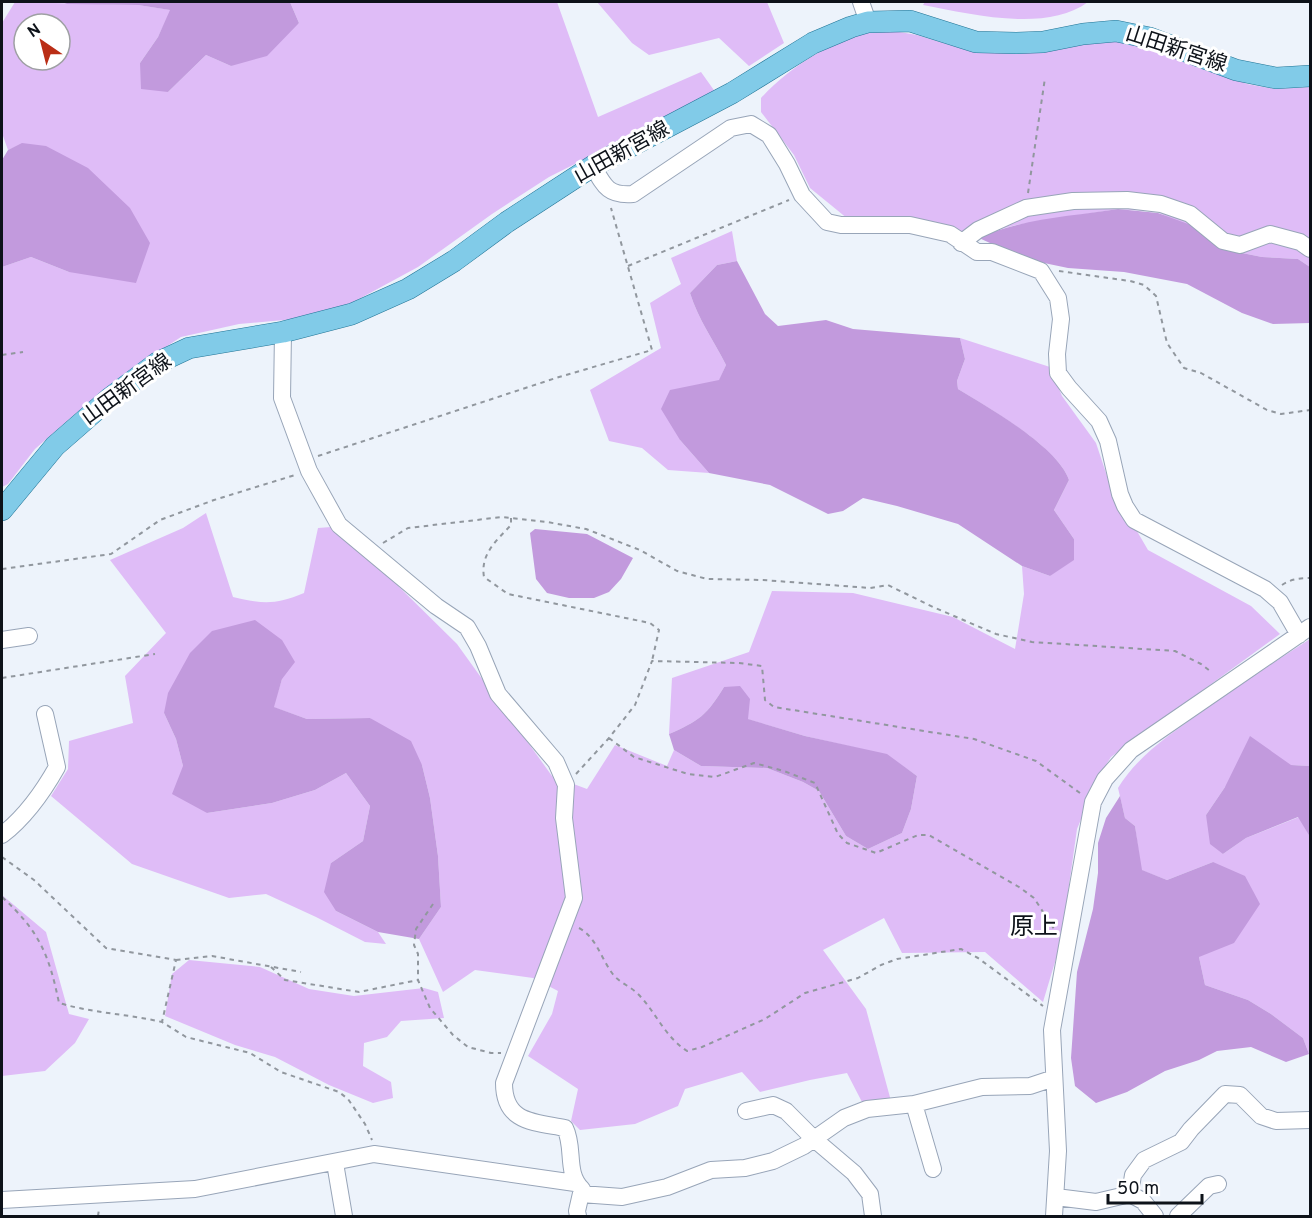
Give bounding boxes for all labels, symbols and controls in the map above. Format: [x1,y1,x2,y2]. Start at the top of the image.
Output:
north arrow [12,12,72,72]
text: N [24,20,45,43]
street label: 山田新宮線 [1122,21,1230,79]
street label: 山田新宮線 [570,116,674,190]
street label: 山田新宮線 [77,348,177,432]
district label: 原上 [1010,913,1058,943]
scale bar [1108,1167,1202,1205]
text: 50 m [1117,1178,1159,1201]

